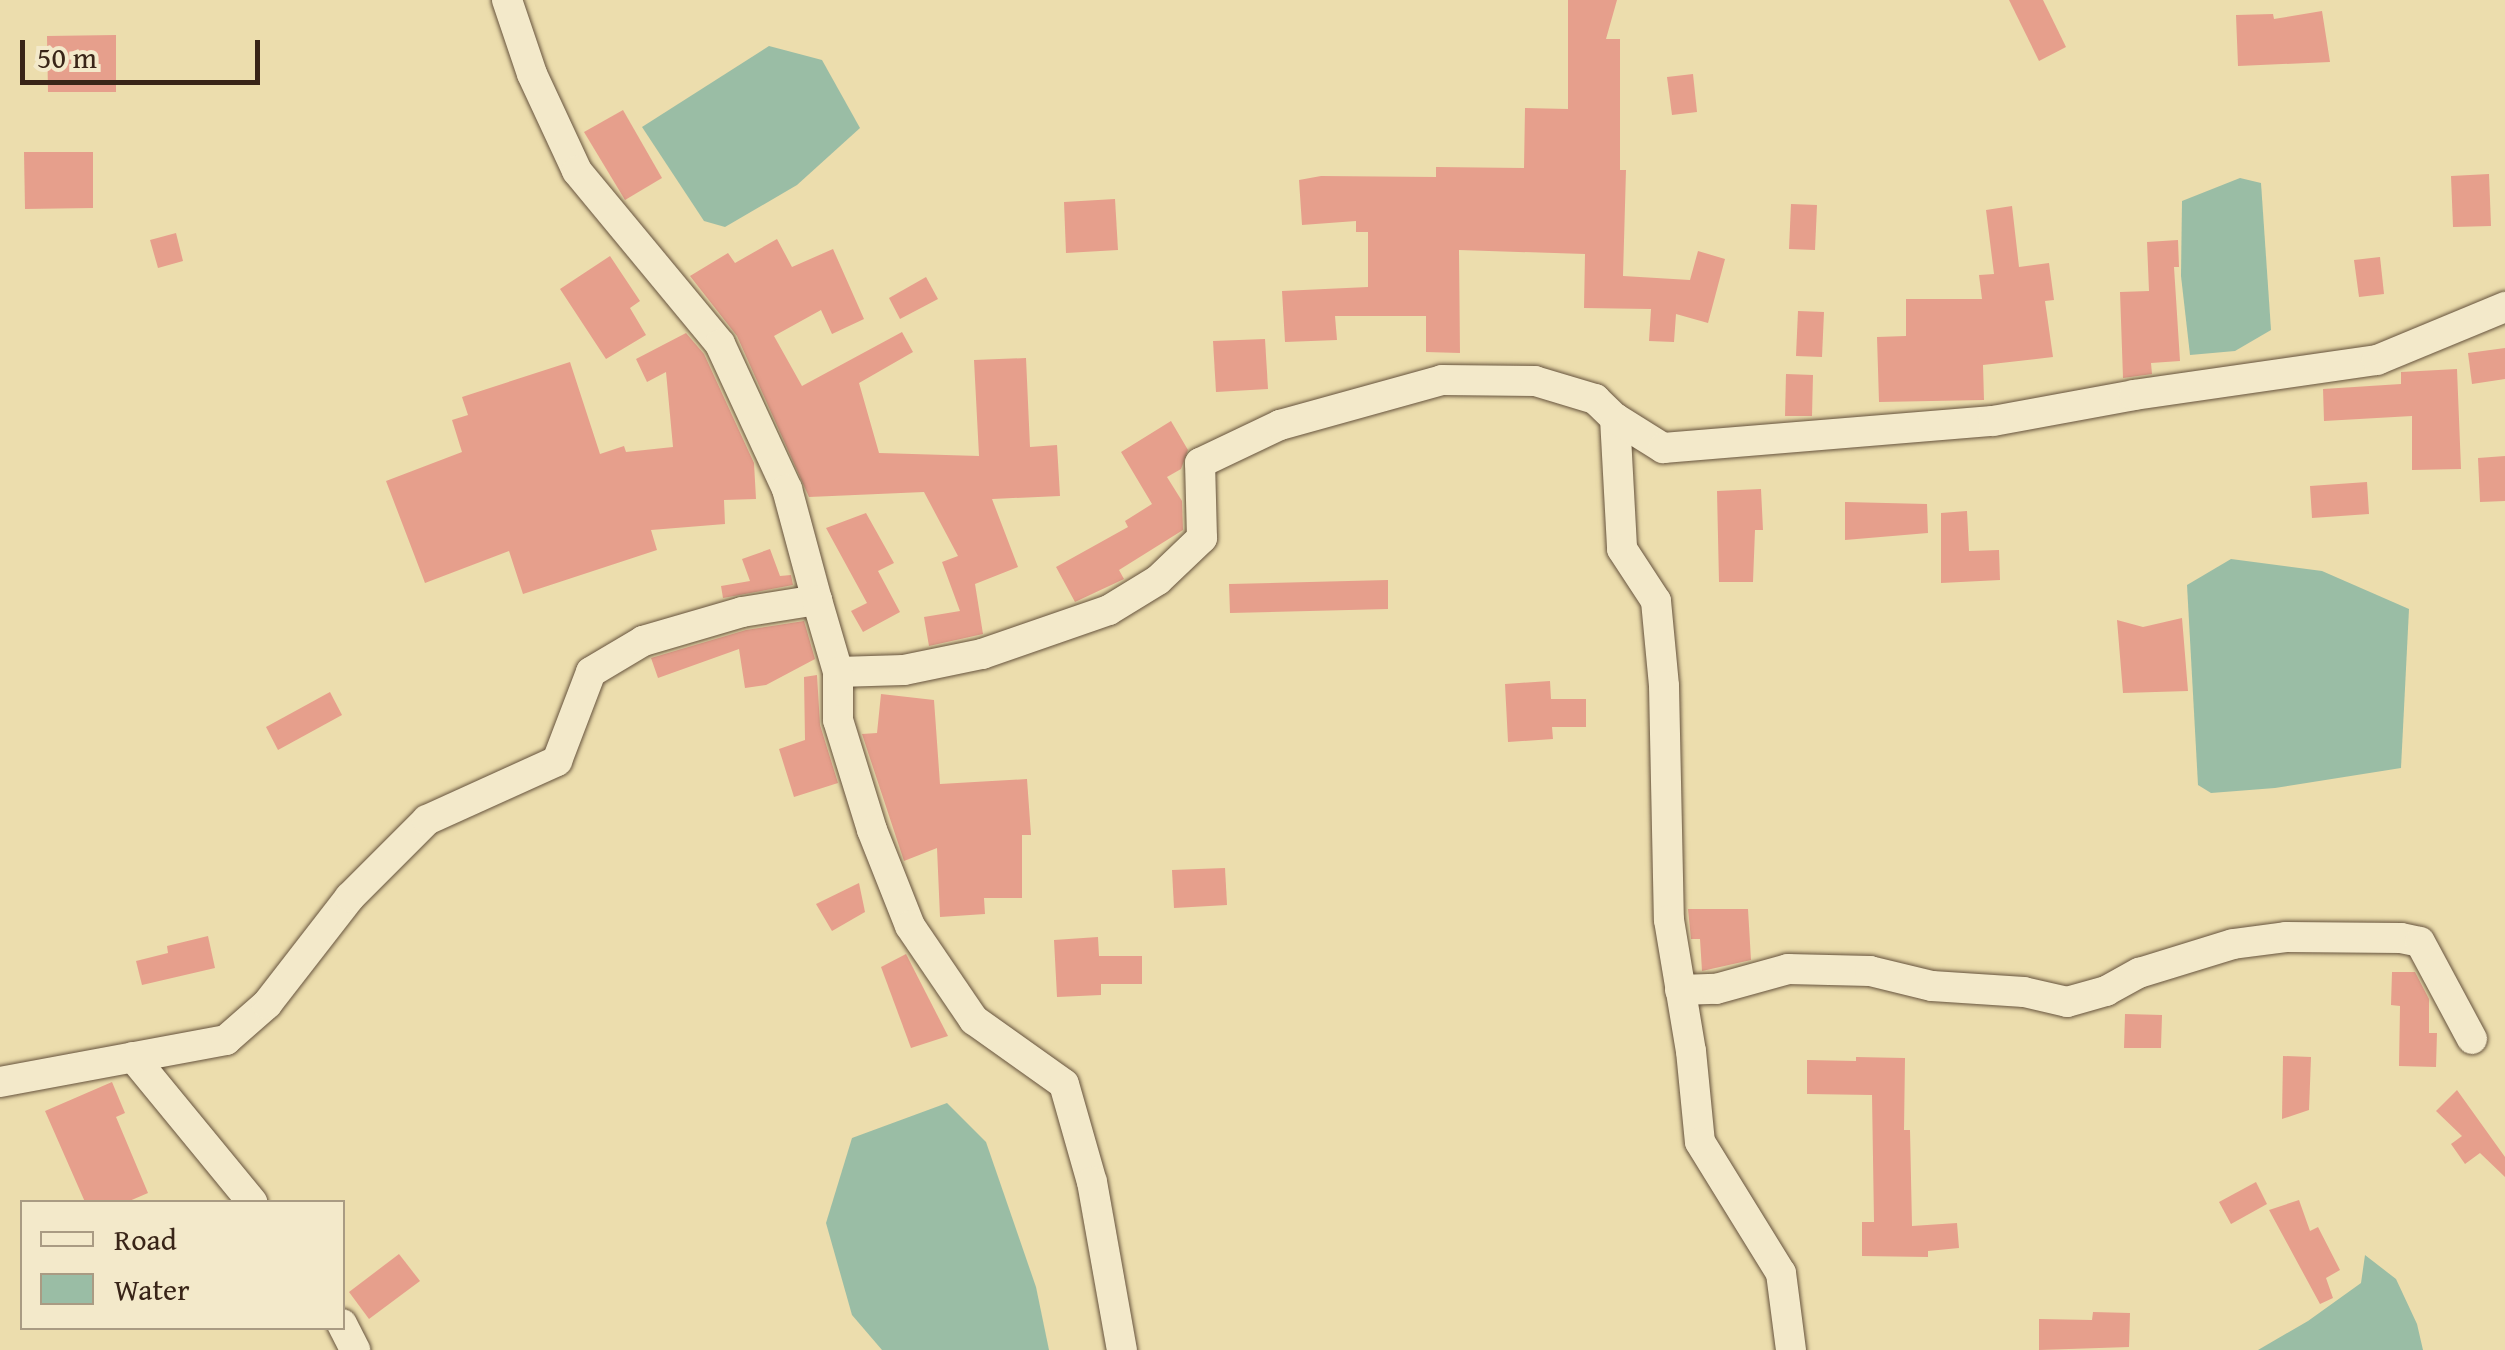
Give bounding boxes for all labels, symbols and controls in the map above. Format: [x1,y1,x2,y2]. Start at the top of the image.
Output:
scale bar [25,20,265,82]
text: 50 m [37,35,97,79]
legend [20,1200,345,1330]
text: Road [114,1217,177,1261]
text: Water [114,1267,190,1311]

